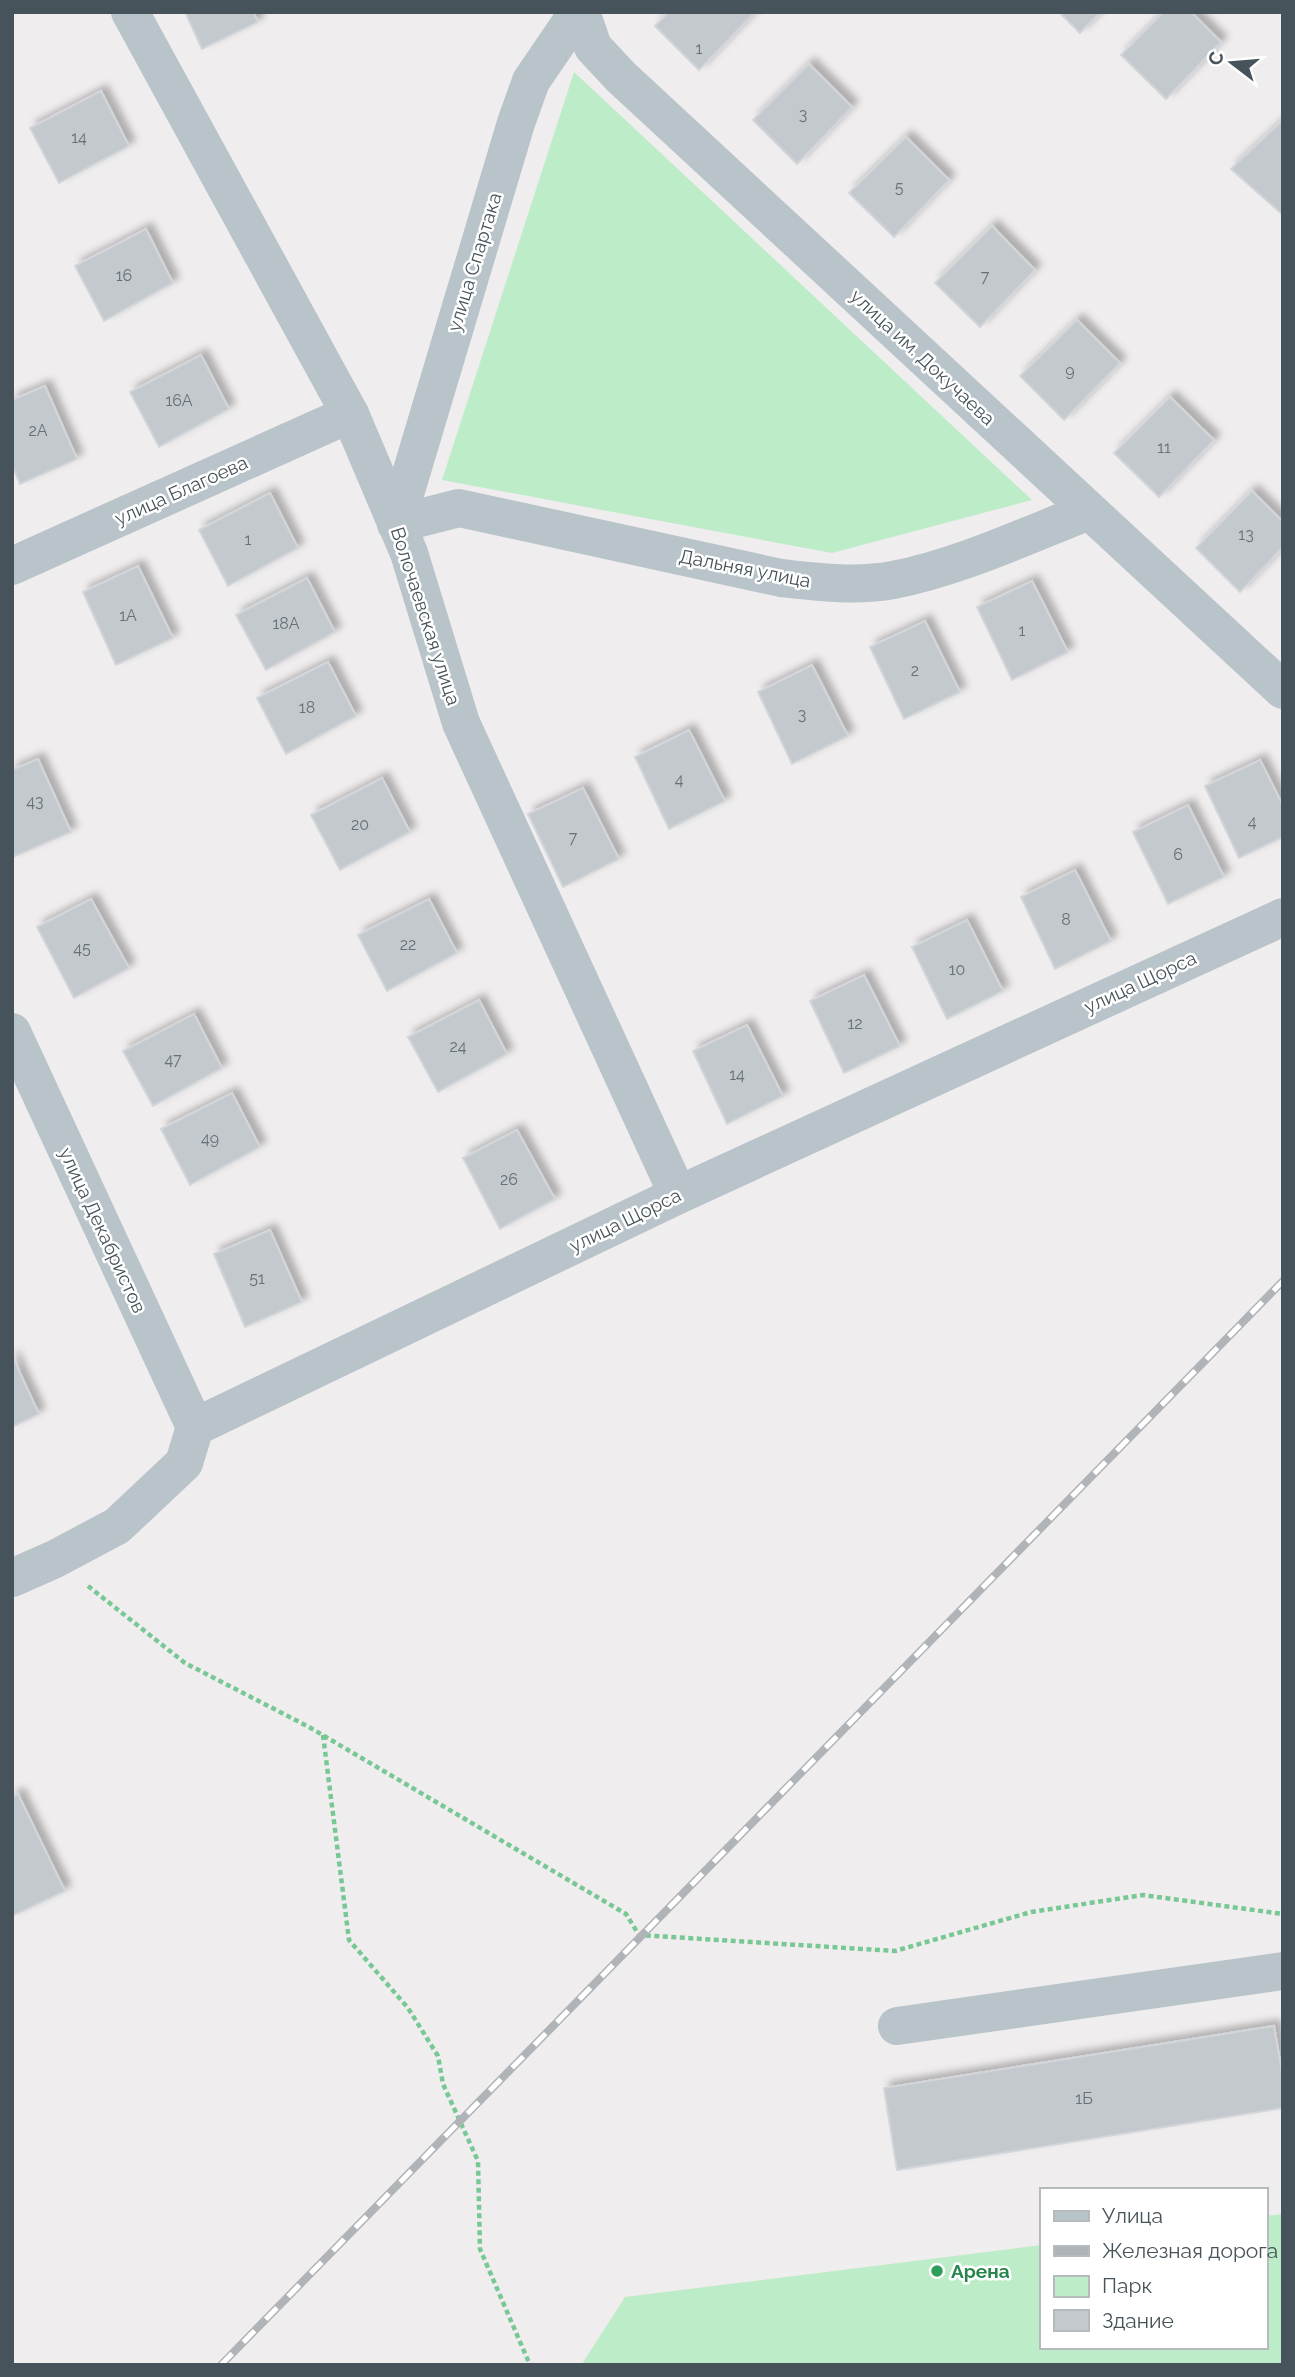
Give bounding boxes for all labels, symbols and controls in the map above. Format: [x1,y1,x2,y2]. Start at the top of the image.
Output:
north arrow [1197,28,1267,98]
house number: 1 [696,39,703,58]
text: С [1203,49,1228,68]
house number: 3 [799,105,807,124]
house number: 14 [71,128,87,147]
house number: 5 [895,178,904,197]
street label: улица Спартака [442,190,506,334]
house number: 16 [116,266,132,285]
house number: 7 [981,267,990,286]
street label: улица им. Докучаева [846,284,1000,430]
house number: 9 [1065,361,1075,380]
house number: 16А [165,391,193,410]
house number: 2А [28,421,48,440]
house number: 11 [1157,438,1171,457]
street label: улица Благоева [111,451,251,529]
street label: Волочаевская улица [387,524,465,708]
house number: 13 [1238,525,1254,544]
house number: 1 [245,530,252,549]
street label: Дальняя улица [677,544,813,592]
house number: 1А [119,606,137,625]
house number: 18А [273,614,300,633]
house number: 1 [1019,621,1026,640]
house number: 2 [911,661,919,680]
house number: 18 [299,698,315,717]
house number: 3 [798,705,806,724]
house number: 4 [675,770,684,789]
house number: 43 [26,792,44,811]
house number: 4 [1248,812,1257,831]
house number: 20 [351,815,369,834]
house number: 7 [569,828,578,847]
house number: 6 [1173,845,1183,864]
house number: 8 [1061,910,1071,929]
house number: 22 [400,935,416,954]
house number: 45 [73,939,91,958]
street label: улица Щорса [1080,946,1200,1018]
house number: 10 [949,960,965,979]
house number: 12 [847,1014,863,1033]
house number: 24 [449,1037,467,1056]
house number: 47 [164,1050,182,1069]
house number: 14 [729,1065,745,1084]
house number: 49 [201,1129,219,1148]
street label: улица Декабристов [55,1144,151,1316]
house number: 26 [500,1170,518,1189]
street label: улица Щорса [566,1184,684,1256]
house number: 51 [249,1269,265,1288]
house number: 1Б [1075,2089,1093,2108]
legend [1040,2188,1267,2349]
text: Улица [1102,2203,1163,2228]
text: Железная дорога [1102,2238,1278,2263]
place label: Арена [951,2260,1010,2282]
marker: Арена [929,2263,945,2279]
text: Парк [1102,2273,1152,2298]
text: Здание [1102,2308,1174,2333]

